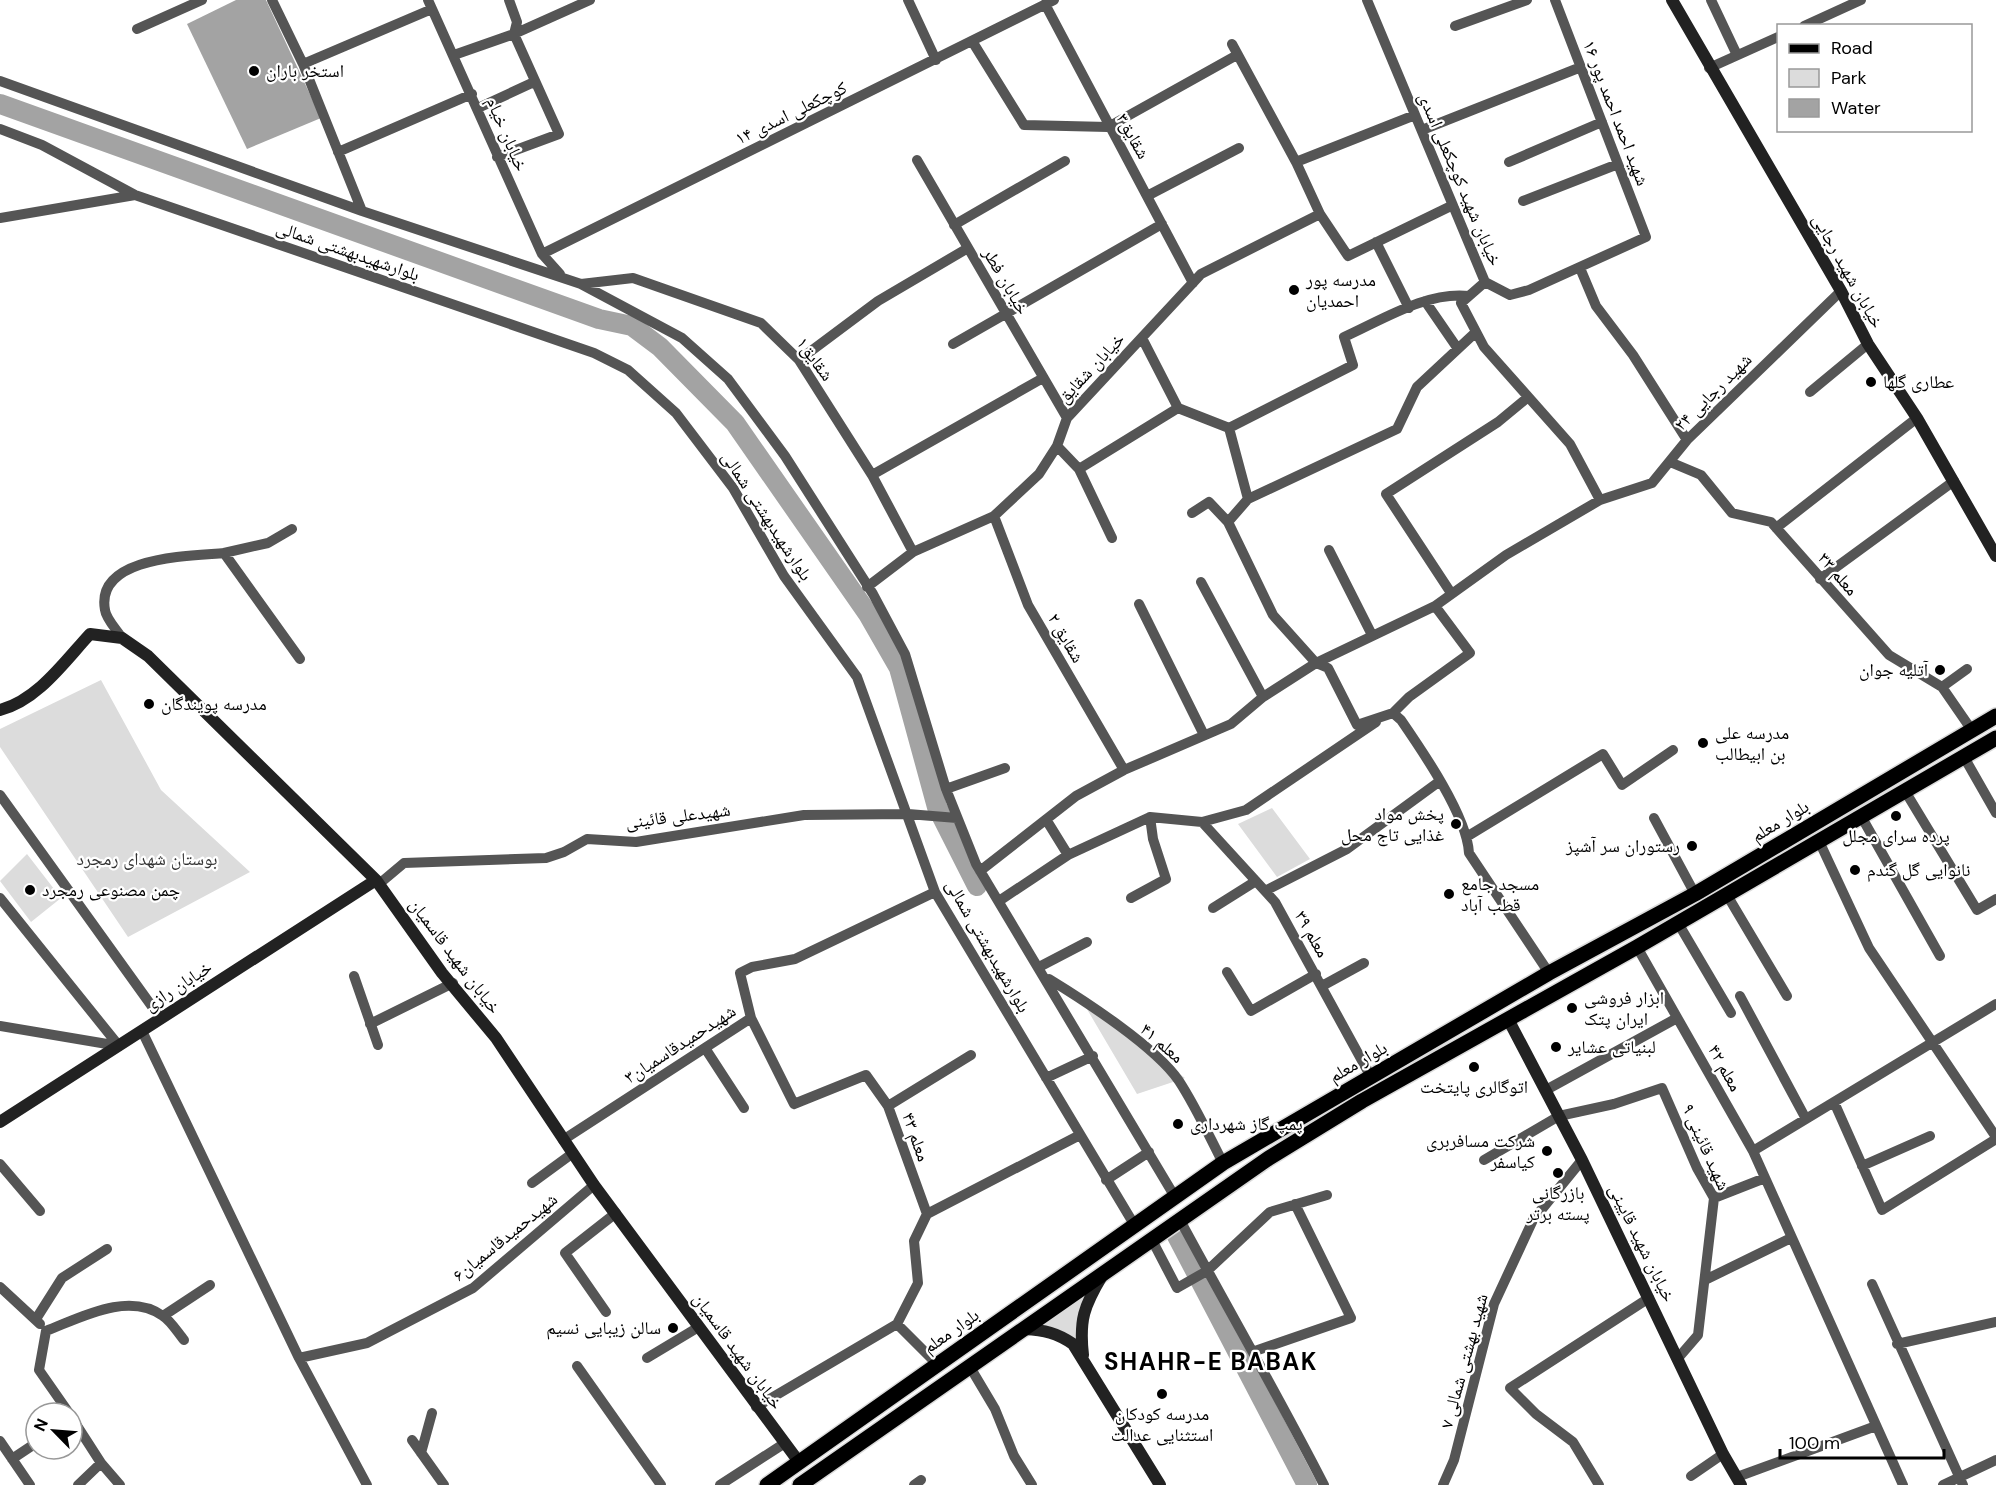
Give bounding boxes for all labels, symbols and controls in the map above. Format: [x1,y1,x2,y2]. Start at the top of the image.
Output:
legend [1777,24,1972,132]
text: Road [1831,36,1873,60]
street label: شهید احمد احمد پور ۱۶ [1577,37,1655,189]
place label: استخر باران [266,59,344,83]
marker: استخر باران [247,64,261,78]
text: Park [1831,66,1867,90]
street label: کوچکعلی اسدی ۱۴ [731,75,851,150]
street label: خیابان شهید کوچکعلی اسدی [1413,89,1507,269]
street label: خیابان خیام [481,93,533,175]
text: Water [1831,96,1881,120]
street label: شقایق۳ [1111,109,1155,163]
street label: خیابان شهید رجایی [1807,210,1889,332]
street label: بلوارشهیدبهشتی شمالی [273,215,423,287]
street label: خیابان فطر [977,242,1035,319]
place label: مدرسه پور احمدیان [1305,268,1376,313]
marker: مدرسه پور احمدیان [1287,283,1301,297]
street label: خیابان شقایق [1052,327,1130,409]
street label: شقایق۱ [791,332,839,386]
street label: شهید رجایی ۲۴ [1669,348,1757,436]
place label: عطاری گلها [1883,370,1954,394]
marker: عطاری گلها [1864,375,1878,389]
street label: بلوارشهیدبهشتی شمالی [716,447,818,586]
street label: معلم ۳۳ [1812,547,1864,601]
street label: شقایق ۲ [1042,609,1090,667]
place label: آتلیه جوان [1859,658,1928,682]
marker: آتلیه جوان [1933,663,1947,677]
place label: مدرسه پویندگان [161,692,267,716]
marker: مدرسه پویندگان [142,697,156,711]
place label: مدرسه علی بن ابیطالب [1715,721,1789,766]
marker: مدرسه علی بن ابیطالب [1696,736,1710,750]
street label: بلوار معلم [1747,794,1813,848]
street label: شهیدعلی قائینی [624,798,732,834]
place label: پخش مواد غذایی تاج محل [1341,802,1444,847]
marker: پرده سرای مجلل [1889,809,1903,823]
marker: پخش مواد غذایی تاج محل [1449,817,1463,831]
place label: پرده سرای مجلل [1842,824,1950,848]
place label: رستوران سر آشپز [1565,834,1680,858]
marker: رستوران سر آشپز [1685,839,1699,853]
park label: بوستان شهدای رمجرد [77,847,217,871]
place label: نانوایی گل گندم [1867,858,1970,882]
marker: نانوایی گل گندم [1848,863,1862,877]
place label: مسجد جامع قطب آباد [1461,872,1539,917]
street label: بلوارشهیدبهشتی شمالی [940,875,1036,1017]
place label: چمن مصنوعی رمجرد [42,878,180,902]
marker: چمن مصنوعی رمجرد [23,883,37,897]
marker: مسجد جامع قطب آباد [1442,887,1456,901]
street label: خیابان شهید قاسمیان [404,893,506,1019]
street label: معلم ۳۹ [1289,906,1335,962]
street label: خیابان رازی [139,955,217,1017]
place label: ابزار فروشی ایران پتک [1584,986,1664,1031]
street label: شهیدحمیدقاسمیان۳ [620,999,740,1089]
marker: ابزار فروشی ایران پتک [1565,1001,1579,1015]
street label: معلم ۴۱ [1135,1017,1189,1069]
place label: لبنیاتی عشایر [1567,1035,1656,1059]
street label: بلوار معلم [1325,1036,1391,1088]
marker: لبنیاتی عشایر [1549,1040,1563,1054]
street label: معلم ۴۲ [1702,1040,1748,1096]
marker: اتوگالری پایتخت [1467,1060,1481,1074]
place label: اتوگالری پایتخت [1420,1075,1528,1099]
street label: شهید قائینی ۹ [1676,1100,1736,1194]
street label: معلم ۴۳ [896,1109,936,1165]
place label: پمپ گاز شهرداری [1190,1112,1303,1136]
marker: پمپ گاز شهرداری [1171,1117,1185,1131]
place label: شرکت مسافربری کیاسفر [1426,1129,1536,1174]
marker: شرکت مسافربری کیاسفر [1540,1144,1554,1158]
marker: بازرگانی پسته برتر [1551,1166,1565,1180]
street label: خیابان شهید قایینی [1603,1180,1681,1306]
place label: بازرگانی پسته برتر [1525,1181,1590,1226]
street label: شهیدحمیدقاسمیان۶ [447,1187,563,1287]
street label: خیابان شهید قاسمیان [687,1288,789,1414]
street label: شهید بهشتی شمالی ۷ [1434,1291,1494,1431]
street label: بلوار معلم [918,1303,984,1359]
place label: سالن زیبایی نسیم [546,1316,661,1340]
marker: سالن زیبایی نسیم [666,1321,680,1335]
district label: SHAHR-E BABAK [1104,1346,1318,1377]
marker: مدرسه کودکان استثنایی عدالت [1155,1387,1169,1401]
north arrow [24,1401,84,1461]
place label: مدرسه کودکان استثنایی عدالت [1111,1402,1213,1447]
text: N [29,1415,53,1435]
scale bar [1780,1422,1944,1460]
text: 100 m [1789,1431,1840,1455]

